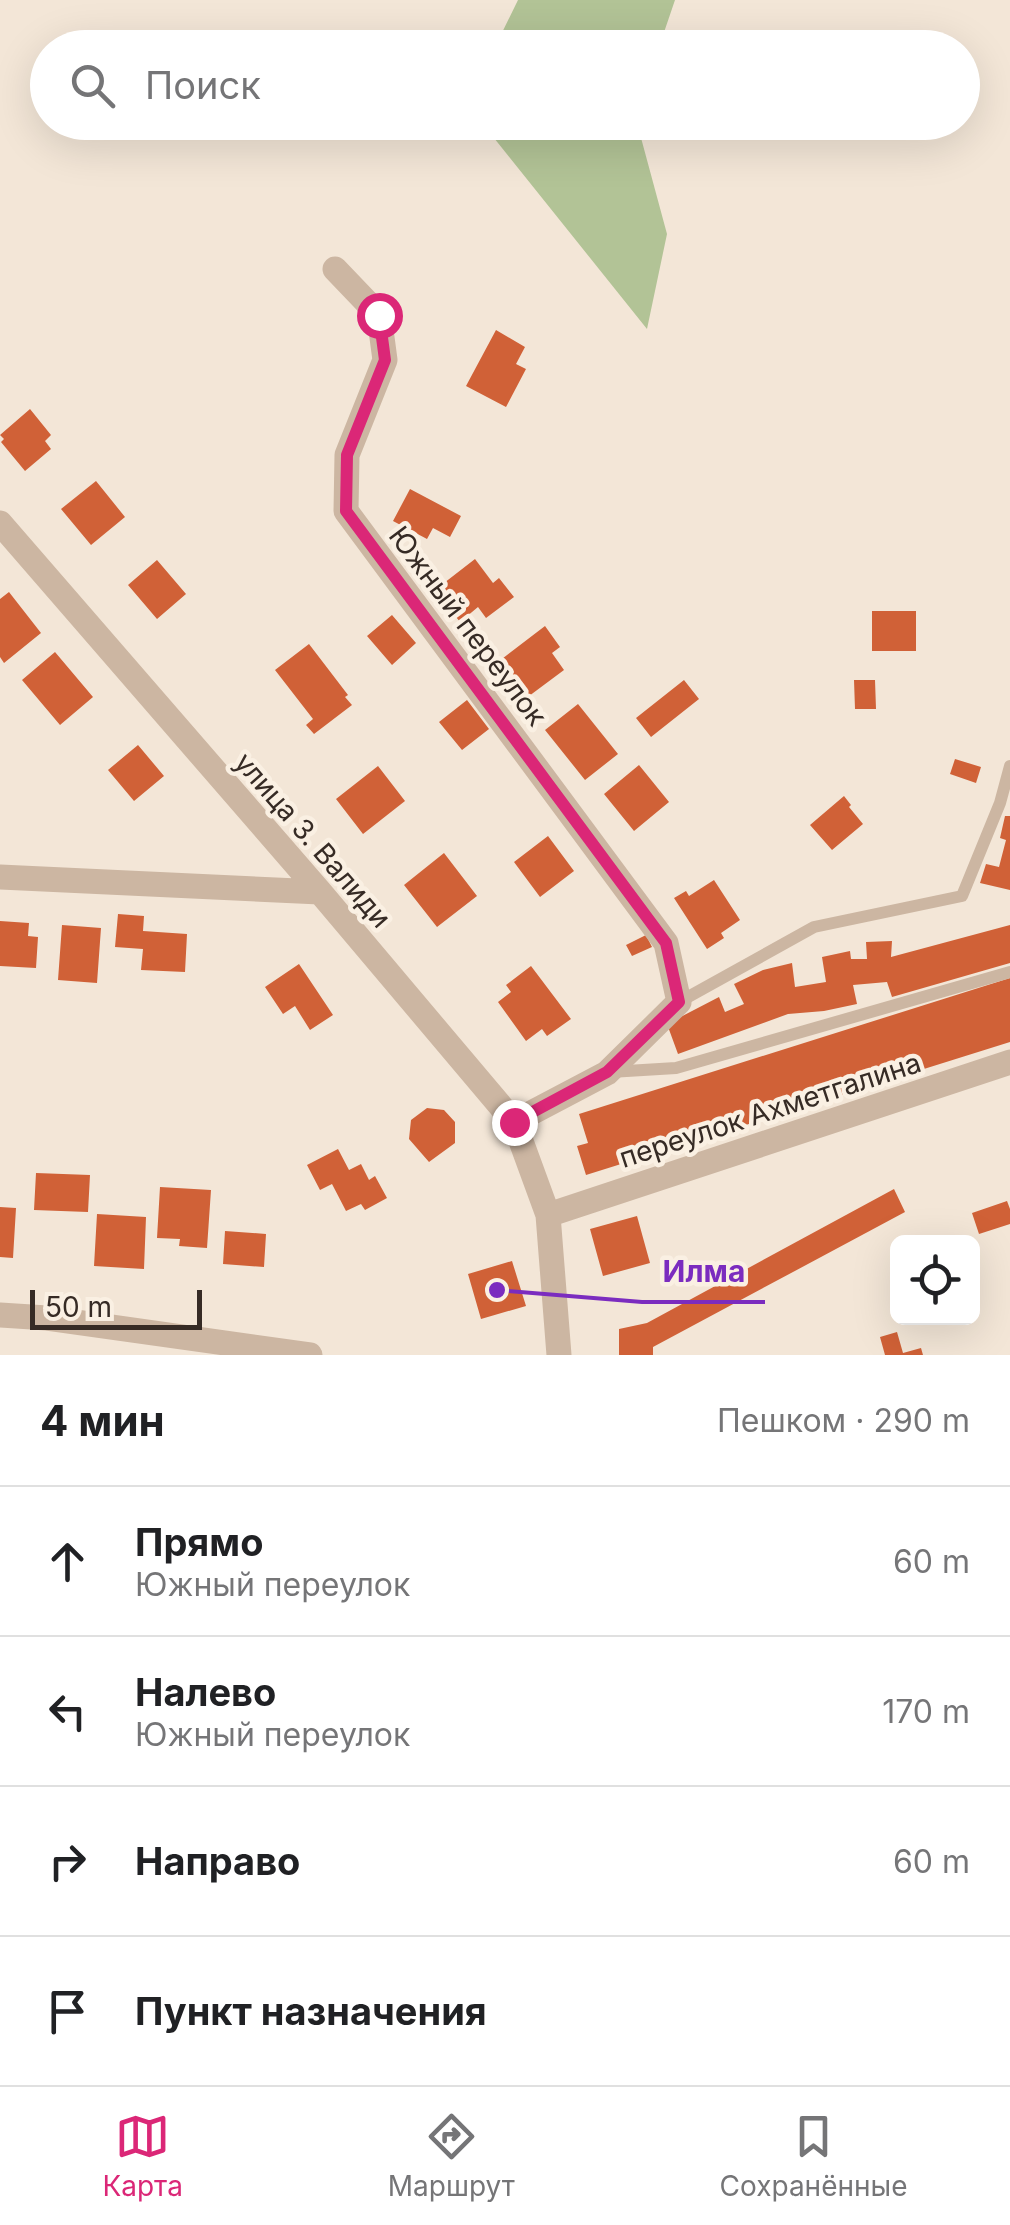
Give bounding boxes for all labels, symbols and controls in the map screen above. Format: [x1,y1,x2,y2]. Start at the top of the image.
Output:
search box [30,30,980,140]
icon: search [65,58,120,113]
text: Поиск [145,62,261,108]
route start [357,293,403,339]
street label: Южный переулок [382,520,554,732]
street label: улица З. Валиди [228,745,398,935]
street label: переулок Ахметгалина [615,1045,925,1175]
route end [492,1100,538,1146]
map controls [890,1235,980,1325]
button: locate [890,1235,980,1325]
callout: Илма [642,1242,765,1302]
text: Илма [663,1253,745,1289]
scale bar [30,1285,202,1330]
text: 50 m [45,1290,112,1324]
text: 4 мин [40,1395,165,1446]
text: Пешком · 290 m [717,1401,970,1440]
text: Прямо [135,1519,263,1565]
icon: ahead [40,1534,95,1589]
text: 60 m [893,1542,970,1581]
text: Южный переулок [135,1565,410,1604]
text: Налево [135,1669,276,1715]
icon: left [40,1684,95,1739]
text: 170 m [882,1692,970,1731]
text: Южный переулок [135,1715,410,1754]
icon: right [40,1834,95,1889]
text: Направо [135,1838,300,1884]
text: 60 m [893,1842,970,1881]
icon: arrive [40,1984,95,2039]
text: Пункт назначения [135,1988,487,2034]
tab: Карта [102,2109,183,2203]
tab: Маршрут [388,2109,515,2203]
tab: Сохранённые [720,2109,908,2203]

